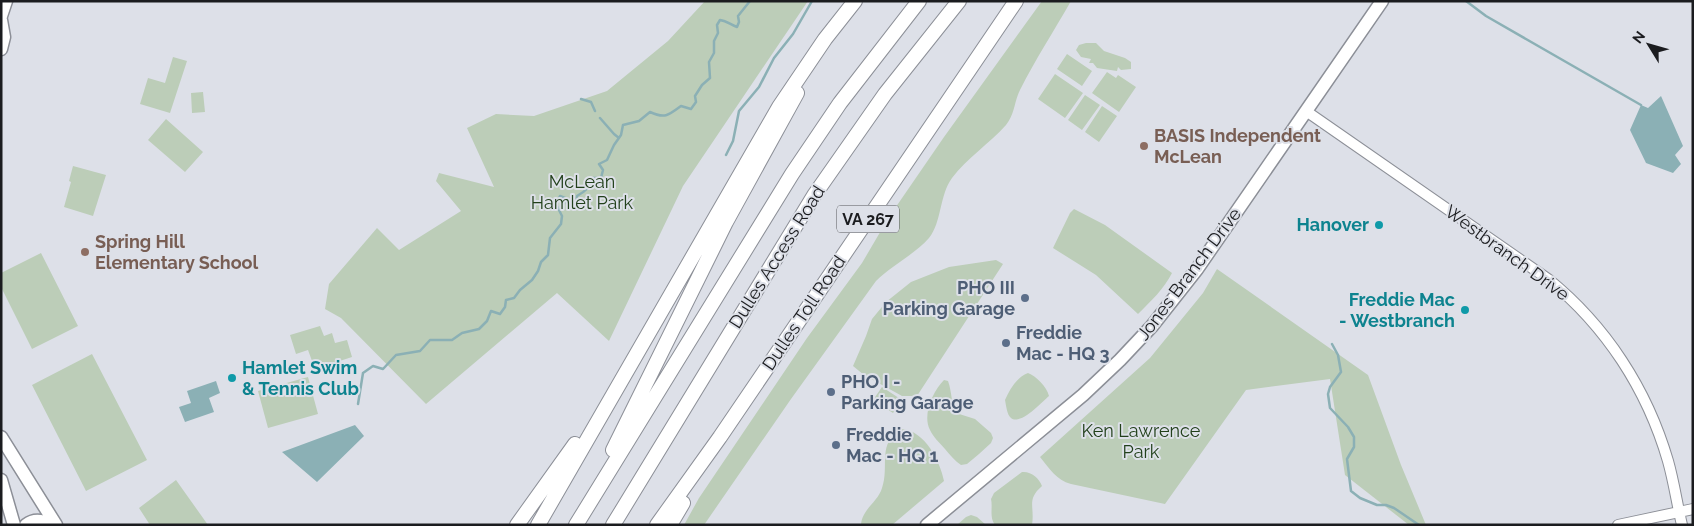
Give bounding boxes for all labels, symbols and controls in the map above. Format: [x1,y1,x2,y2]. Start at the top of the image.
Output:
north arrow [1624,20,1674,70]
text: N [1629,28,1648,46]
place label: BASIS Independent McLean [1154,125,1321,167]
marker: BASIS Independent McLean [1138,140,1150,152]
park label: McLean Hamlet Park [531,171,634,213]
street label: Dulles Access Road [724,182,829,332]
street label: Westbranch Drive [1441,200,1574,305]
street label: Jones Branch Drive [1132,203,1245,344]
road number: VA 267 [837,205,899,232]
place label: Hanover [1297,214,1369,235]
marker: Hanover [1373,219,1385,231]
place label: Spring Hill Elementary School [95,231,259,273]
marker: Spring Hill Elementary School [79,246,91,258]
street label: Dulles Toll Road [758,252,850,374]
place label: PHO III Parking Garage [883,277,1015,319]
place label: Freddie Mac - Westbranch [1339,289,1455,331]
marker: PHO III Parking Garage [1019,292,1031,304]
marker: Freddie Mac - Westbranch [1459,304,1471,316]
place label: Freddie Mac - HQ 3 [1016,322,1109,364]
marker: Freddie Mac - HQ 3 [1000,337,1012,349]
place label: Hamlet Swim & Tennis Club [242,357,359,399]
place label: PHO I - Parking Garage [841,371,974,413]
marker: Hamlet Swim & Tennis Club [226,372,238,384]
marker: PHO I - Parking Garage [825,386,837,398]
park label: Ken Lawrence Park [1082,420,1201,462]
place label: Freddie Mac - HQ 1 [846,424,938,466]
marker: Freddie Mac - HQ 1 [830,439,842,451]

